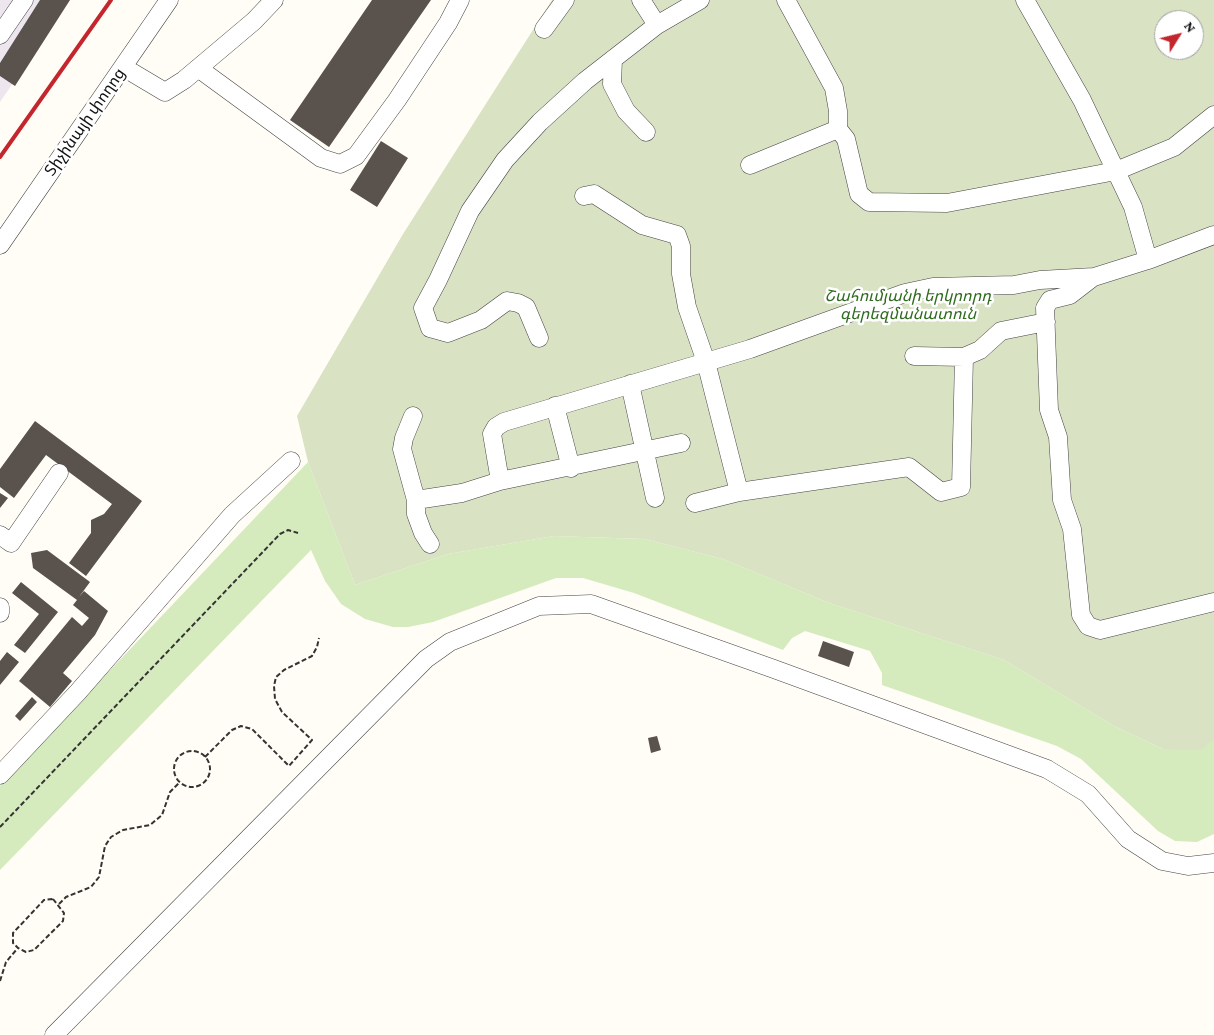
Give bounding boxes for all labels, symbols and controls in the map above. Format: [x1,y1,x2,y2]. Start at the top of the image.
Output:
north arrow [1154,10,1204,60]
text: N [1181,18,1200,35]
street label: Տիչինայի փողոց [41,64,129,180]
park label: Շահումյանի երկրորդ գերեզմանատուն [825,286,991,324]

